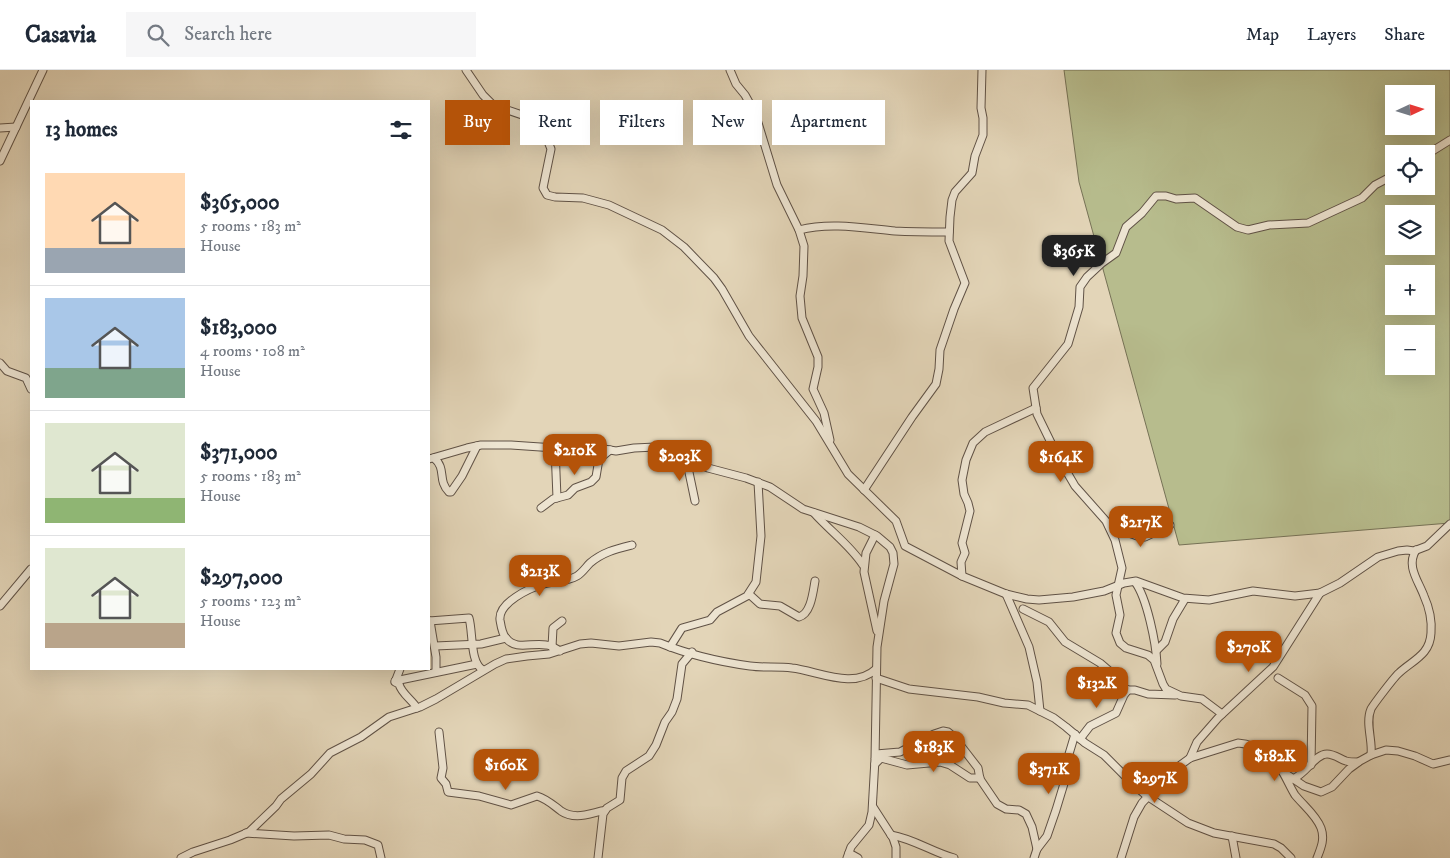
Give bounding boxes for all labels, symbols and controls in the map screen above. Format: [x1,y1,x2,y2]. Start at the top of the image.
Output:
search box [126,12,476,57]
text: Casavia [25,20,96,50]
icon: search [144,21,172,49]
text: Search here [184,23,272,46]
text: Map [1246,24,1279,46]
text: Layers [1307,24,1356,46]
text: Share [1384,24,1425,46]
north arrow [1385,85,1435,135]
map controls [1385,85,1435,375]
chip: Buy [445,100,510,145]
chip: Rent [520,100,590,145]
chip: Filters [600,100,683,145]
chip: New [693,100,762,145]
chip: Apartment [772,100,885,145]
icon: filters [387,116,415,144]
text: 13 homes [45,117,118,143]
button: locate [1385,145,1435,195]
text: $365,000 [200,190,280,216]
icon: home [85,193,145,253]
button: layers [1385,205,1435,255]
text: 5 rooms · 183 m² [200,216,301,236]
pin: $365K [1039,234,1109,277]
text: House [200,236,241,256]
text: $365K [1053,241,1095,261]
button: + [1385,265,1435,315]
text: $183,000 [200,315,277,341]
icon: home [85,318,145,378]
button: − [1385,325,1435,375]
text: 4 rooms · 108 m² [200,341,305,361]
text: House [200,361,241,381]
pin: $210K [540,434,610,476]
text: $371,000 [200,440,278,466]
text: $210K [554,440,596,460]
pin: $203K [645,440,715,482]
pin: $164K [1026,440,1096,483]
icon: home [85,443,145,503]
text: $203K [659,446,701,466]
text: $164K [1039,447,1083,467]
text: 5 rooms · 183 m² [200,466,301,486]
text: House [200,486,241,506]
pin: $217K [1106,506,1176,548]
text: $217K [1120,512,1162,532]
pin: $213K [505,554,575,597]
text: $213K [520,561,560,581]
text: $297,000 [200,565,283,591]
icon: home [85,568,145,628]
text: 5 rooms · 123 m² [200,591,301,611]
text: House [200,611,241,631]
pin: $270K [1214,630,1284,673]
text: $270K [1227,637,1271,657]
pin: $132K [1062,666,1132,709]
text: $132K [1077,673,1117,693]
pin: $183K [899,730,969,773]
text: $183K [914,737,954,757]
pin: $182K [1240,740,1310,782]
text: $182K [1254,746,1296,766]
pin: $160K [471,748,541,791]
pin: $371K [1014,752,1084,795]
text: $160K [485,755,527,775]
text: $371K [1029,759,1069,779]
pin: $297K [1120,762,1190,804]
text: $297K [1133,768,1177,788]

